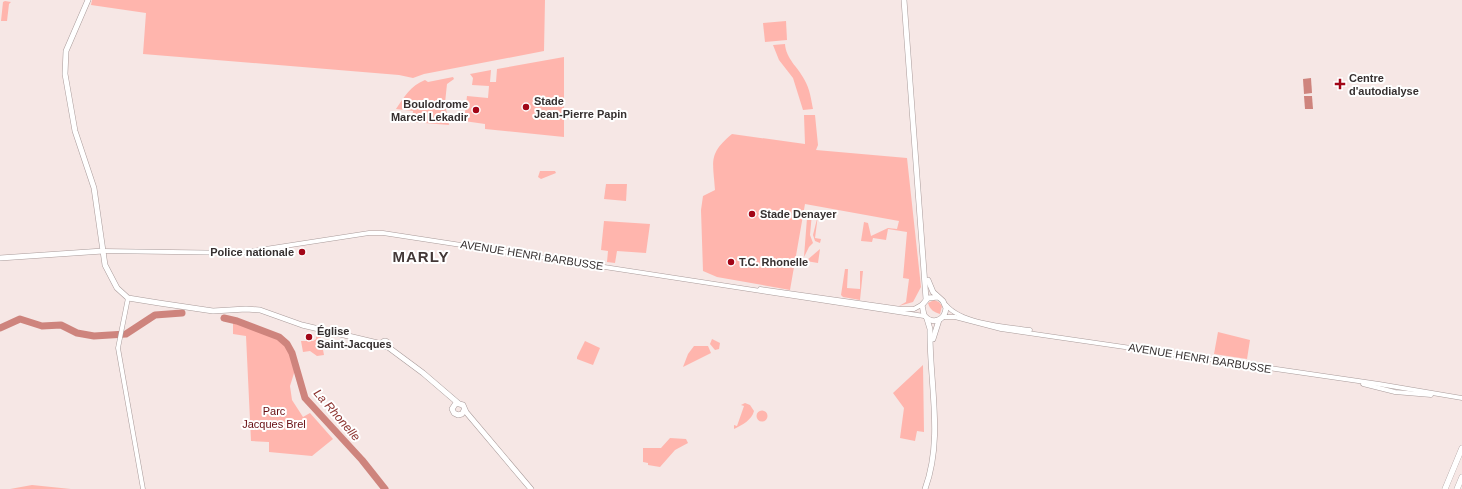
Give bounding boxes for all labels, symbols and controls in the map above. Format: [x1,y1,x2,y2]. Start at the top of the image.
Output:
place label: Centre d'autodialyse [1349,72,1419,97]
marker: Centre d'autodialyse [1334,78,1346,90]
place label: Stade Jean-Pierre Papin [534,95,627,120]
place label: Boulodrome Marcel Lekadir [391,98,469,123]
marker: Stade Jean-Pierre Papin [521,102,531,112]
marker: Boulodrome Marcel Lekadir [471,105,481,115]
place label: Stade Denayer [760,208,837,220]
marker: Stade Denayer [747,209,757,219]
street label: AVENUE HENRI BARBUSSE [460,238,604,272]
place label: Police nationale [210,246,294,258]
marker: Police nationale [297,247,307,257]
district label: MARLY [393,248,449,265]
place label: T.C. Rhonelle [739,256,808,268]
marker: T.C. Rhonelle [726,257,736,267]
place label: Église Saint-Jacques [317,325,392,350]
marker: Église Saint-Jacques [304,332,314,342]
street label: AVENUE HENRI BARBUSSE [1128,341,1272,375]
water label: La Rhonelle [311,386,364,444]
park label: Parc Jacques Brel [242,405,306,430]

